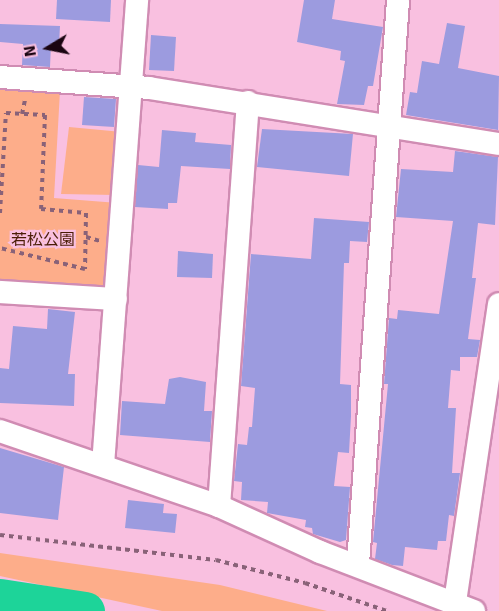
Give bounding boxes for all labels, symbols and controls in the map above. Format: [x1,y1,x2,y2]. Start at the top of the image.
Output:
north arrow [18,18,78,78]
text: N [19,44,41,58]
park label: 若松公園 [11,230,75,250]

